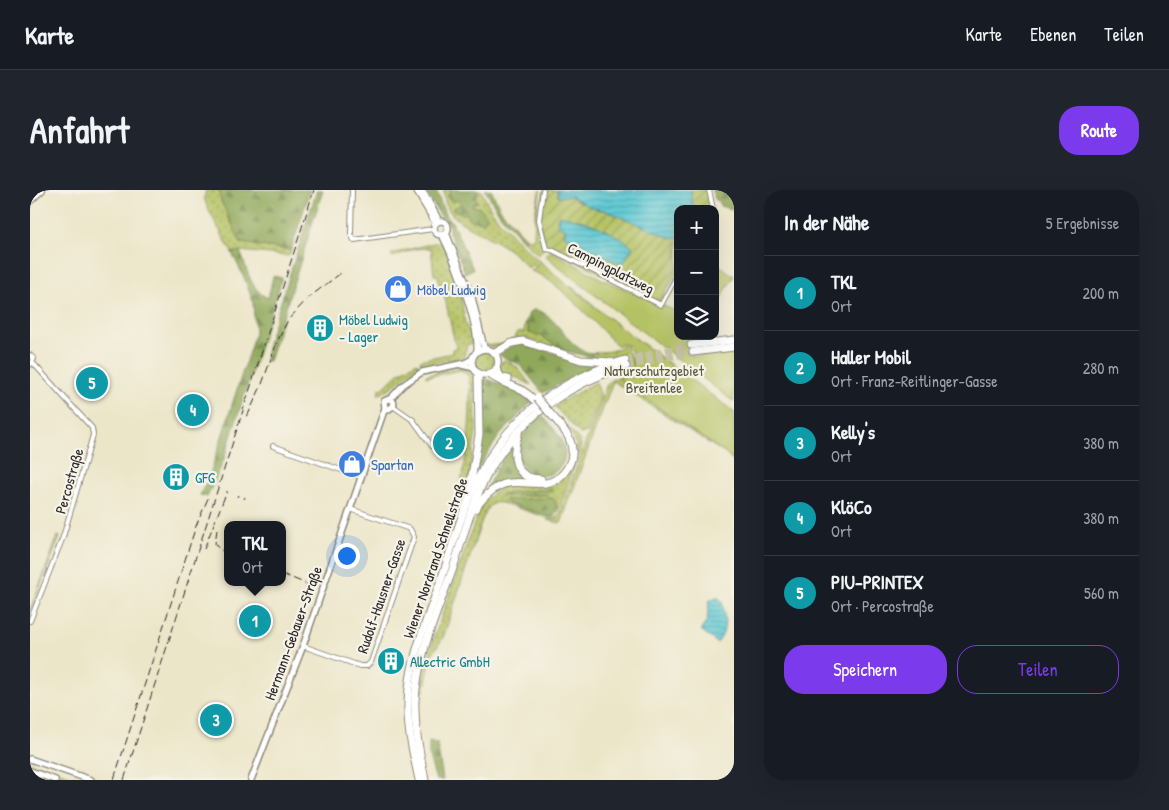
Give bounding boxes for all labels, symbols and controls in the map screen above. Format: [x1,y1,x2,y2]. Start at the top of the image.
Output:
text: Karte [25,19,74,51]
text: Karte [966,22,1002,47]
text: Ebenen [1030,22,1076,47]
text: Teilen [1104,22,1144,47]
button: Route [1059,106,1139,155]
text: Anfahrt [30,107,129,154]
map controls [674,205,719,340]
button: + [674,205,719,250]
text: In der Nähe [784,208,869,237]
text: 5 Ergebnisse [1046,212,1119,234]
street label: Campingplatzweg [564,237,658,299]
button: − [674,250,719,295]
text: TKL [831,269,857,295]
shop icon: Möbel Ludwig [383,274,413,304]
place label: Möbel Ludwig [417,279,486,300]
text: 1 [797,282,803,304]
text: 200 m [1083,282,1119,304]
button: layers [674,295,719,340]
text: Ort [831,295,852,317]
place label: Möbel Ludwig - Lager [339,309,408,347]
building icon: Möbel Ludwig - Lager [305,313,335,343]
text: Haller Mobil [831,344,911,370]
text: 2 [796,357,804,379]
text: 280 m [1083,357,1119,379]
park label: Naturschutzgebiet Breitenlee [604,360,705,398]
pin: 5 [76,364,108,402]
text: Ort · Franz-Reitlinger-Gasse [831,370,998,392]
pin: 4 [177,391,209,429]
text: Kelly's [831,419,875,445]
pin: 2 [433,424,465,462]
text: 3 [796,432,804,454]
text: 380 m [1083,432,1119,454]
text: Ort [831,445,852,467]
street label: Percostraße [50,446,88,516]
shop icon: Spartan [337,449,367,479]
place label: Spartan [371,454,414,475]
building icon: GFG [161,462,191,492]
place label: GFG [195,467,216,488]
street label: Wiener Nordrand Schnellstraße [398,475,472,641]
text: KlöCo [831,494,872,520]
text: 4 [797,507,803,529]
text: 380 m [1083,507,1119,529]
text: Ort [831,520,852,542]
popup [224,521,286,586]
text: TKL [242,530,268,556]
street label: Rudolf-Hausner-Gasse [352,536,410,656]
your location [334,543,360,569]
text: Ort [242,556,263,578]
street label: Hermann-Gebauer-Straße [259,563,327,703]
text: PIU-PRINTEX [831,569,924,595]
text: 5 [797,582,803,604]
text: 560 m [1084,582,1119,604]
text: Ort · Percostraße [831,595,934,617]
pin: 1 [239,602,271,640]
button: Speichern [784,645,947,694]
button: Teilen [957,645,1119,694]
building icon: Allectric GmbH [376,646,406,676]
place label: Allectric GmbH [410,651,490,672]
pin: 3 [200,701,232,739]

